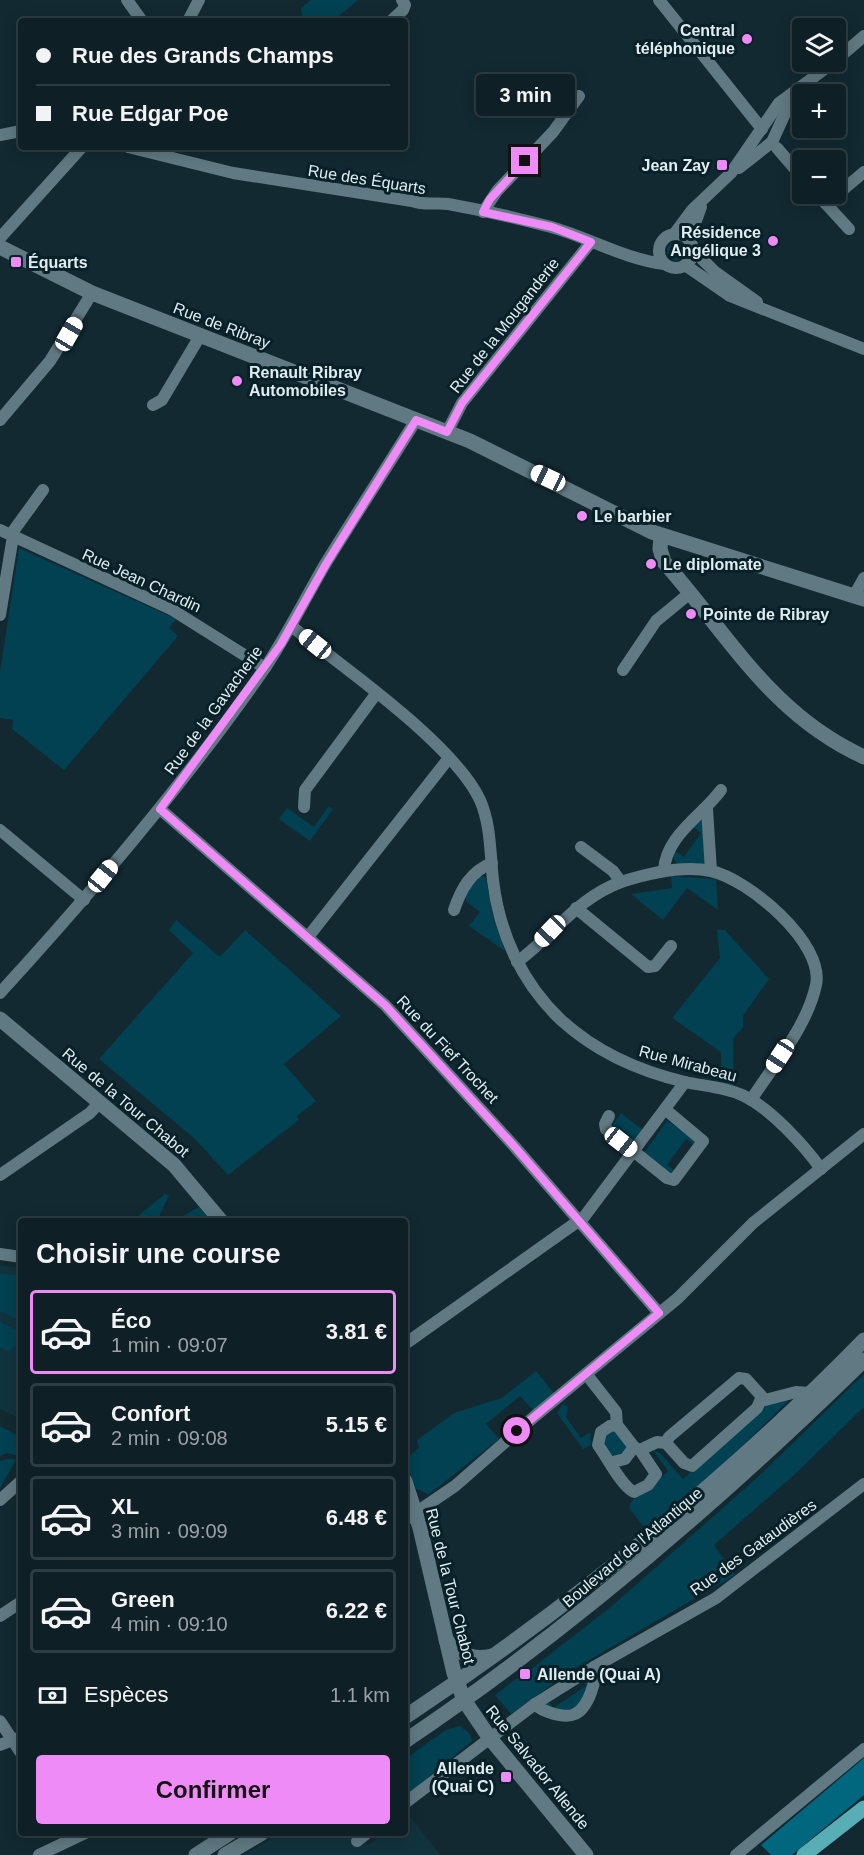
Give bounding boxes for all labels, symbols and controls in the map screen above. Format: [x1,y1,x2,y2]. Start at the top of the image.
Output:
map controls [792,18,846,204]
button: layers [792,18,846,72]
place label: Central téléphonique [635,22,735,57]
marker: Central téléphonique [740,32,754,46]
text: Rue des Grands Champs [72,43,334,68]
callout: 3 min [476,74,574,116]
text: 3 min [499,84,552,106]
button: + [792,84,846,138]
text: Rue Edgar Poe [72,101,228,126]
route end [511,147,538,174]
button: − [792,150,846,204]
place label: Jean Zay [642,157,710,174]
marker: Jean Zay [715,158,729,172]
street label: Rue des Équarts [307,161,427,197]
place label: Résidence Angélique 3 [670,224,761,259]
marker: Résidence Angélique 3 [766,234,780,248]
place label: Équarts [28,253,88,271]
street label: Rue de la Mouganderie [446,254,562,396]
marker: Équarts [9,255,23,269]
street label: Rue de Ribray [171,299,273,352]
car [52,314,86,354]
place label: Renault Ribray Automobiles [249,364,362,399]
marker: Renault Ribray Automobiles [230,374,244,388]
car [528,462,568,494]
place label: Le barbier [594,508,671,525]
marker: Le barbier [575,509,589,523]
street label: Rue Jean Chardin [80,545,204,615]
place label: Le diplomate [663,556,762,573]
marker: Le diplomate [644,557,658,571]
place label: Pointe de Ribray [703,606,829,623]
marker: Pointe de Ribray [684,607,698,621]
car [295,626,335,662]
street label: Rue de la Gavacherie [161,643,266,778]
car [85,856,121,896]
car [531,912,569,950]
street label: Rue du Fief Trochet [394,992,502,1107]
car [763,1036,797,1076]
street label: Rue Mirabeau [637,1042,739,1085]
street label: Rue de la Tour Chabot [59,1045,193,1161]
car [601,1124,641,1160]
text: Choisir une course [36,1239,281,1269]
icon: car [39,1305,93,1359]
text: Éco [111,1308,151,1333]
text: 3.81 € [326,1319,387,1344]
text: 1 min · 09:07 [111,1334,228,1356]
icon: car [39,1398,93,1452]
text: Confort [111,1401,190,1426]
text: 5.15 € [326,1412,387,1437]
route start [503,1417,530,1444]
text: 2 min · 09:08 [111,1427,228,1449]
street label: Boulevard de l'Atlantique [559,1484,705,1611]
icon: car [39,1491,93,1545]
text: XL [111,1494,139,1519]
street label: Rue des Gataudières [687,1496,819,1599]
text: 6.48 € [326,1505,387,1530]
street label: Rue de la Tour Chabot [423,1507,478,1666]
text: 3 min · 09:09 [111,1520,228,1542]
icon: car [39,1584,93,1638]
text: Green [111,1587,175,1612]
text: 6.22 € [326,1598,387,1623]
text: 4 min · 09:10 [111,1613,228,1635]
place label: Allende (Quai A) [537,1666,661,1683]
marker: Allende (Quai A) [518,1667,532,1681]
icon: cash [36,1679,69,1712]
text: Espèces [84,1682,168,1707]
text: 1.1 km [330,1684,390,1706]
street label: Rue Salvador Allende [483,1702,593,1833]
button: Confirmer [36,1755,390,1824]
place label: Allende (Quai C) [432,1760,494,1795]
marker: Allende (Quai C) [499,1770,513,1784]

